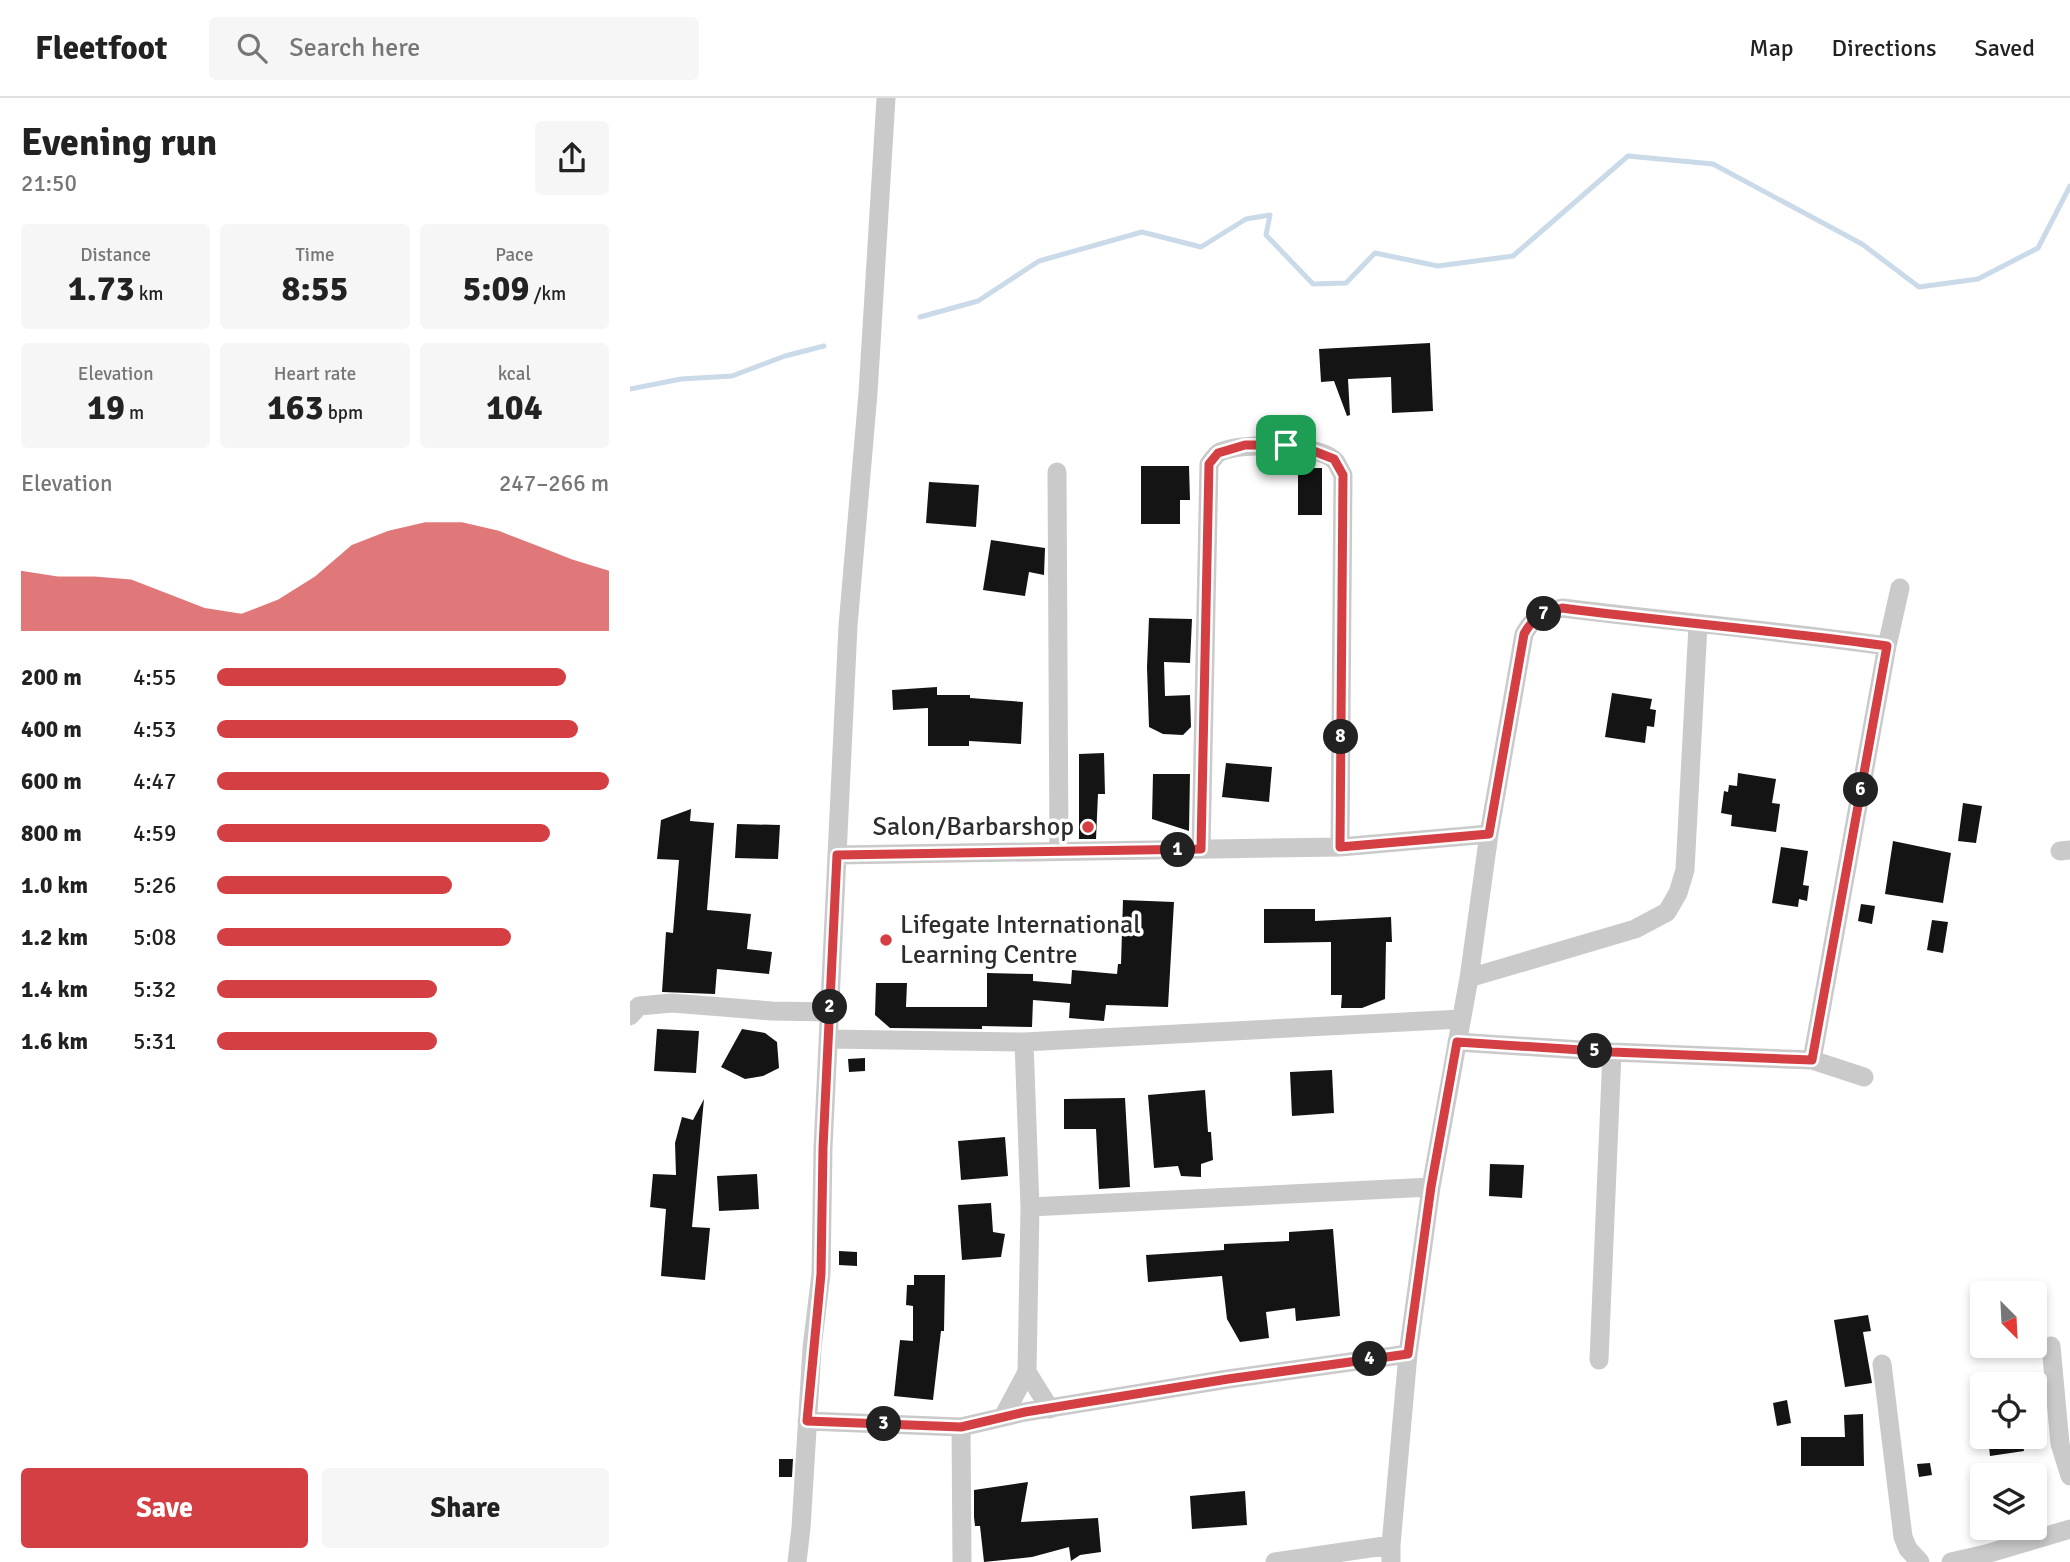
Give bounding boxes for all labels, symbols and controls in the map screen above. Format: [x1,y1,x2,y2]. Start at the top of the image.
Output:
search box [209,17,699,80]
text: Fleetfoot [35,28,167,69]
icon: search [233,29,271,67]
text: Search here [289,32,420,64]
text: Map [1749,33,1794,63]
text: Directions [1832,33,1937,63]
text: Saved [1975,33,2035,63]
text: Evening run [21,119,217,166]
button: share [535,121,609,195]
text: 21:50 [21,169,77,198]
text: Distance [80,243,151,267]
text: Time [295,243,335,267]
text: Pace [495,243,533,267]
text: 1.73 [68,267,135,310]
text: 8:55 [281,267,349,310]
text: 5:09 [462,267,529,310]
text: km [135,282,163,306]
text: /km [529,282,566,306]
text: Elevation [78,362,154,386]
text: Heart rate [274,362,356,386]
text: kcal [498,362,531,386]
text: 19 [87,386,125,429]
text: 163 [267,386,324,429]
text: 104 [486,386,543,429]
text: m [125,401,144,425]
text: bpm [324,401,363,425]
pin [1256,415,1316,475]
icon: arrive [1267,426,1305,464]
text: Elevation [21,469,113,498]
text: 247–266 m [499,469,609,498]
pin: 7 [1527,596,1562,632]
text: 7 [1538,601,1549,625]
text: 200 m [21,663,82,692]
text: 4:55 [133,663,176,692]
text: 400 m [21,715,82,744]
text: 4:53 [133,715,176,744]
pin: 8 [1324,720,1358,754]
text: 8 [1335,724,1346,748]
text: 600 m [21,767,82,796]
text: 4:47 [133,767,176,796]
pin: 6 [1844,772,1878,808]
text: 6 [1855,777,1866,801]
place label: Salon/Barbarshop [873,811,1074,843]
text: 800 m [21,819,82,848]
text: 4:59 [133,819,176,848]
marker: Salon/Barbarshop [1080,819,1096,835]
pin: 1 [1160,832,1196,868]
text: 1 [1172,837,1183,861]
text: 1.0 km [21,871,88,900]
text: 5:26 [133,871,176,900]
place label: Lifegate International Learning Centre [900,909,1141,971]
text: 1.2 km [21,923,88,952]
text: 5:08 [133,923,176,952]
marker: Lifegate International Learning Centre [878,932,894,948]
text: 1.4 km [21,975,88,1004]
text: 5:32 [133,975,176,1004]
pin: 2 [812,990,848,1024]
text: 2 [824,994,835,1018]
text: 1.6 km [21,1027,88,1056]
text: 5:31 [133,1027,176,1056]
pin: 5 [1578,1034,1612,1068]
text: 5 [1589,1038,1600,1062]
north arrow [1970,1281,2048,1358]
map controls [1970,1281,2047,1540]
pin: 4 [1352,1342,1388,1376]
text: 4 [1364,1346,1375,1370]
button: locate [1970,1372,2047,1449]
pin: 3 [866,1406,902,1442]
text: 3 [878,1411,889,1435]
button: layers [1970,1463,2047,1540]
button: Save [21,1468,308,1548]
button: Share [322,1468,609,1548]

